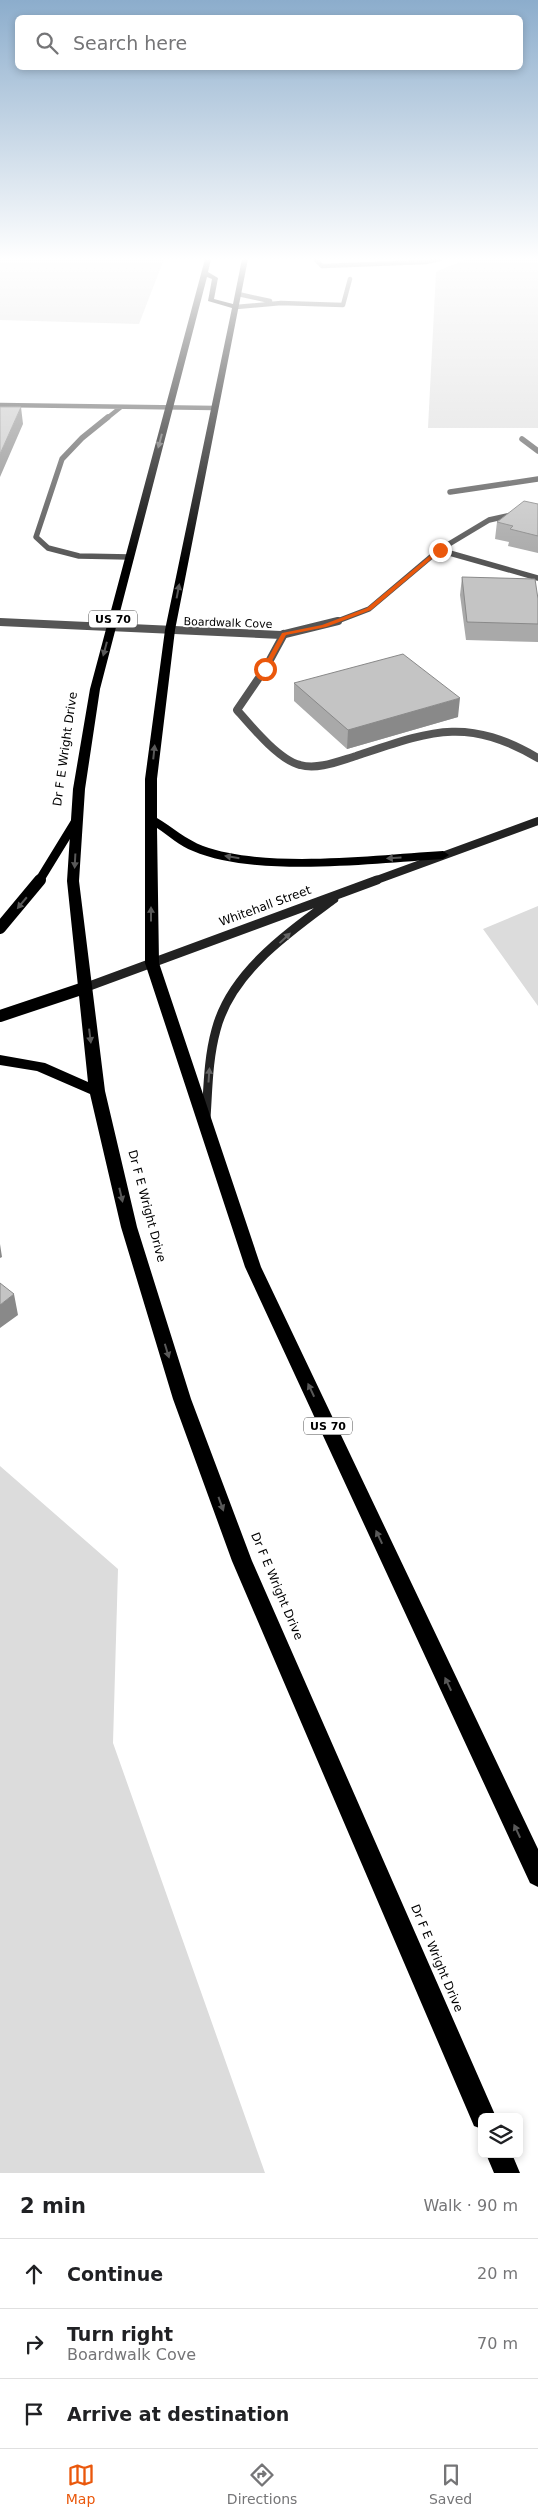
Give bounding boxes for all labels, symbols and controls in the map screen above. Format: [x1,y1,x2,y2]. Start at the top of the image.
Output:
search box [15,15,523,70]
icon: search [33,29,61,57]
text: Search here [73,32,187,54]
one-way arrow [156,434,164,449]
route end [429,539,452,562]
one-way arrow [174,584,182,599]
road number: US 70 [89,610,137,628]
street label: Boardwalk Cove [183,615,273,631]
one-way arrow [101,642,109,657]
route start [254,658,277,681]
street label: Dr F E Wright Drive [50,691,80,807]
one-way arrow [150,744,158,760]
one-way arrow [224,853,240,861]
one-way arrow [70,854,78,870]
one-way arrow [386,854,402,862]
street label: Whitehall Street [217,883,313,929]
one-way arrow [16,896,27,909]
one-way arrow [147,906,155,922]
one-way arrow [278,932,290,944]
one-way arrow [86,1028,94,1044]
one-way arrow [205,1067,213,1083]
street label: Dr F E Wright Drive [125,1148,169,1264]
one-way arrow [117,1188,125,1203]
one-way arrow [163,1344,171,1359]
one-way arrow [306,1383,314,1397]
road number: US 70 [304,1418,352,1434]
one-way arrow [218,1497,225,1512]
street label: Dr F E Wright Drive [248,1530,306,1642]
one-way arrow [375,1530,383,1544]
one-way arrow [444,1677,452,1691]
one-way arrow [513,1824,521,1838]
street label: Dr F E Wright Drive [408,1902,466,2014]
map controls [478,2113,523,2158]
button: layers [478,2113,523,2158]
text: 2 min [20,2194,86,2218]
text: Walk · 90 m [423,2196,518,2215]
icon: ahead [20,2260,48,2288]
text: Continue [67,2263,163,2285]
text: 20 m [477,2264,518,2283]
text: Turn right [67,2323,173,2345]
icon: right [20,2330,48,2358]
text: 70 m [477,2334,518,2353]
text: Boardwalk Cove [67,2345,196,2364]
icon: arrive [20,2400,48,2428]
text: Arrive at destination [67,2403,289,2425]
tab: Map [66,2461,95,2507]
tab: Directions [227,2461,297,2507]
tab: Saved [429,2461,472,2507]

